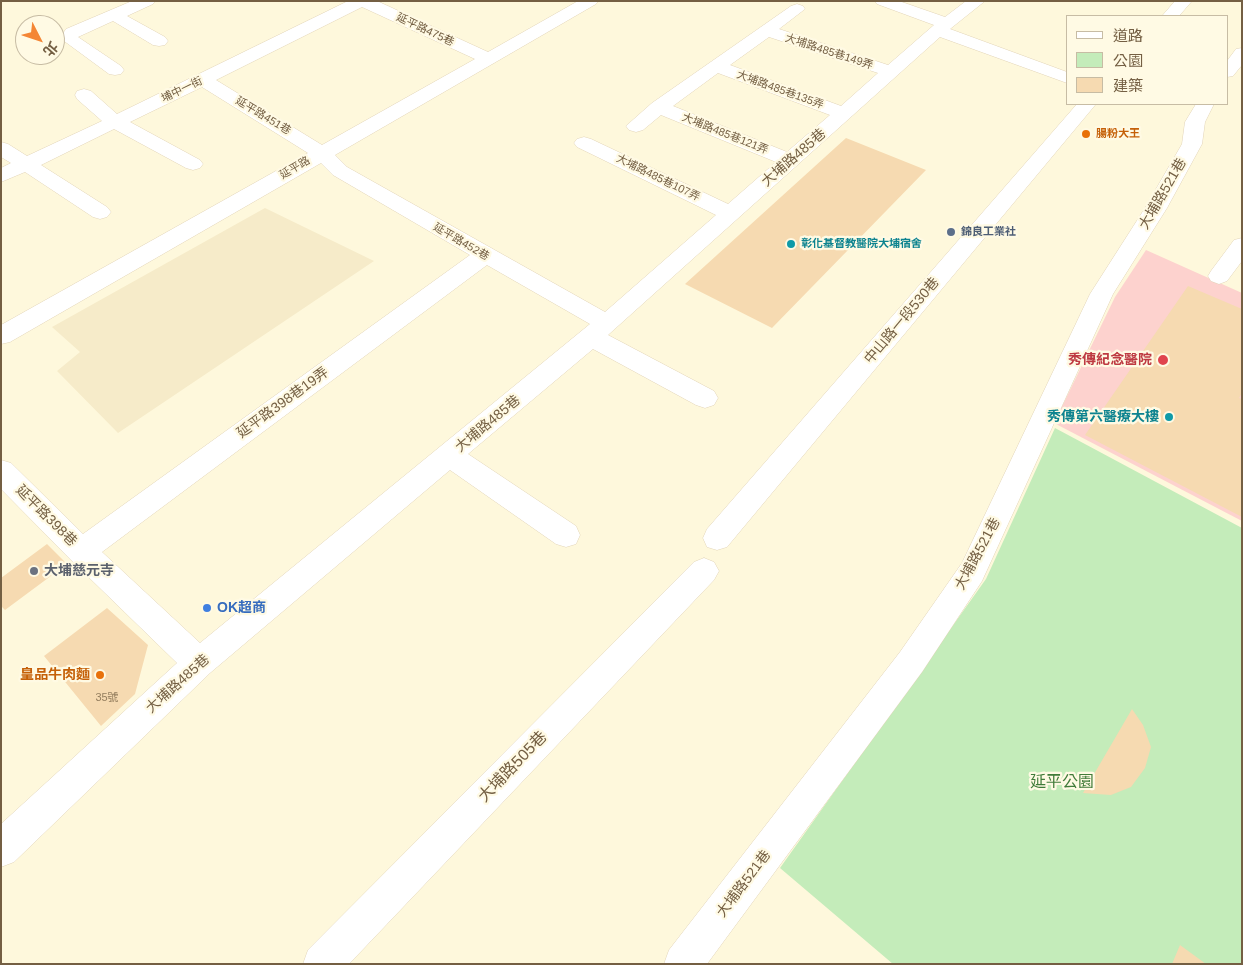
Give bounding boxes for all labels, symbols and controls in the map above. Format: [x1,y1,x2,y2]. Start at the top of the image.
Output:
street label: 延平路475巷 [394,11,456,49]
north arrow [15,15,65,65]
legend [1066,15,1228,105]
text: 道路 [1113,27,1143,44]
street label: 大埔路485巷149弄 [783,32,875,72]
text: 北 [40,39,61,60]
text: 公園 [1113,52,1143,69]
street label: 大埔路485巷135弄 [735,68,825,112]
street label: 埔中一街 [159,74,205,106]
text: 建築 [1113,77,1143,94]
street label: 延平路451巷 [233,94,293,138]
street label: 大埔路485巷121弄 [680,111,770,157]
street label: 大埔路485巷 [759,126,829,190]
place label: 腸粉大王 [1096,127,1140,141]
marker: 腸粉大王 [1080,128,1092,140]
street label: 大埔路485巷107弄 [614,152,702,204]
street label: 延平路 [277,154,313,182]
street label: 大埔路521巷 [1136,155,1190,233]
street label: 延平路452巷 [431,221,491,263]
place label: 錦良工業社 [961,225,1016,239]
marker: 錦良工業社 [945,226,957,238]
place label: 彰化基督教醫院大埔宿舍 [801,237,922,251]
marker: 彰化基督教醫院大埔宿舍 [785,238,797,250]
street label: 中山路一段530巷 [861,274,943,368]
place label: 秀傳紀念醫院 [1068,352,1152,368]
marker: 秀傳紀念醫院 [1156,353,1170,367]
street label: 延平路398巷19弄 [234,364,332,442]
street label: 大埔路485巷 [452,392,524,456]
place label: 秀傳第六醫療大樓 [1047,409,1159,425]
marker: 秀傳第六醫療大樓 [1163,411,1175,423]
street label: 延平路398巷 [12,482,80,550]
street label: 大埔路521巷 [952,515,1004,593]
place label: 大埔慈元寺 [44,563,114,579]
marker: 大埔慈元寺 [28,565,40,577]
place label: OK超商 [217,600,266,616]
marker: OK超商 [201,602,213,614]
street label: 大埔路485巷 [143,651,213,717]
place label: 皇品牛肉麵 [20,667,90,683]
marker: 皇品牛肉麵 [94,669,106,681]
house number: 35號 [95,691,119,705]
street label: 大埔路505巷 [475,728,551,806]
park label: 延平公園 [1030,773,1094,793]
street label: 大埔路521巷 [713,847,775,921]

